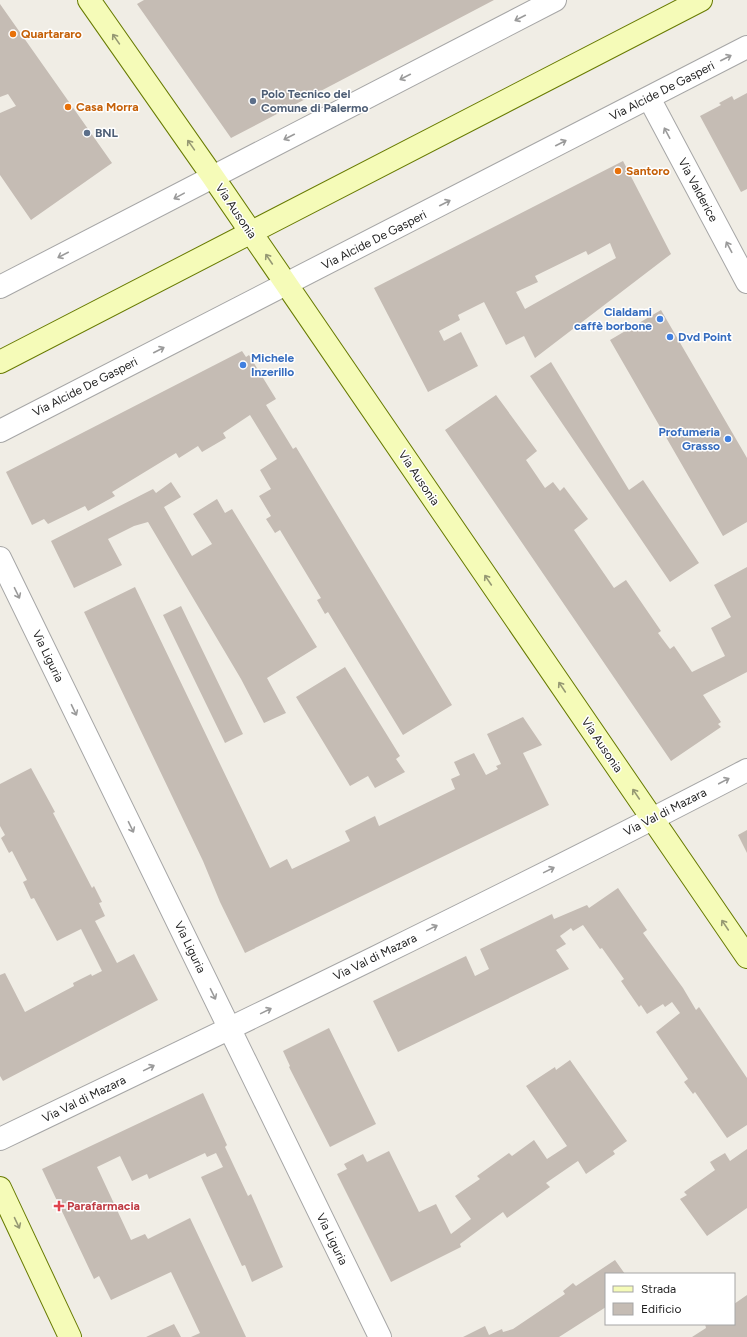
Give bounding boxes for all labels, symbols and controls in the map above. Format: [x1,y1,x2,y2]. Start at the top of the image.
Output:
one-way arrow [515,15,527,22]
place label: Quartararo [21,27,82,41]
marker: Quartararo [8,29,18,39]
one-way arrow [112,33,120,44]
one-way arrow [720,54,732,61]
street label: Via Alcide De Gasperi [607,58,717,124]
one-way arrow [399,74,411,82]
place label: Polo Tecnico del Comune di Palermo [261,87,369,115]
marker: Polo Tecnico del Comune di Palermo [248,96,258,106]
place label: Casa Morra [76,100,139,114]
marker: Casa Morra [63,102,73,112]
place label: BNL [95,126,119,140]
one-way arrow [663,127,671,139]
marker: BNL [82,128,92,138]
one-way arrow [283,134,295,141]
one-way arrow [555,139,567,146]
one-way arrow [187,140,195,151]
street label: Via Valderice [675,156,721,225]
place label: Santoro [626,164,670,178]
marker: Santoro [613,166,623,176]
street label: Via Ausonia [213,181,259,241]
one-way arrow [173,192,185,200]
one-way arrow [439,199,451,206]
street label: Via Alcide De Gasperi [319,207,429,273]
one-way arrow [724,241,732,253]
one-way arrow [57,251,69,259]
one-way arrow [265,254,273,265]
place label: Cialdami caffè borbone [574,305,652,333]
marker: Cialdami caffè borbone [655,314,665,324]
place label: Dvd Point [678,330,732,344]
marker: Dvd Point [665,332,675,342]
one-way arrow [153,345,165,353]
place label: Michele Inzerillo [251,351,294,379]
street label: Via Alcide De Gasperi [30,354,140,420]
marker: Michele Inzerillo [238,360,248,370]
place label: Profumeria Grasso [659,425,720,453]
marker: Profumeria Grasso [723,434,733,444]
street label: Via Ausonia [396,448,442,508]
one-way arrow [484,575,492,586]
one-way arrow [14,587,21,599]
street label: Via Liguria [29,628,67,684]
one-way arrow [558,682,566,693]
one-way arrow [71,704,78,716]
street label: Via Ausonia [579,715,625,775]
one-way arrow [718,777,730,785]
street label: Via Val di Mazara [621,785,709,839]
one-way arrow [631,788,639,800]
one-way arrow [128,821,135,833]
one-way arrow [542,866,554,873]
street label: Via Liguria [171,919,209,975]
one-way arrow [721,919,729,930]
one-way arrow [426,924,438,931]
street label: Via Val di Mazara [331,931,419,983]
one-way arrow [210,988,217,1000]
one-way arrow [260,1007,272,1014]
one-way arrow [142,1064,154,1071]
street label: Via Val di Mazara [40,1073,128,1125]
place label: Parafarmacia [67,1199,140,1213]
marker: Parafarmacia [54,1201,64,1211]
street label: Via Liguria [313,1211,351,1267]
one-way arrow [14,1217,21,1229]
legend [605,1273,735,1325]
text: Strada [641,1282,676,1296]
text: Edificio [641,1302,681,1316]

